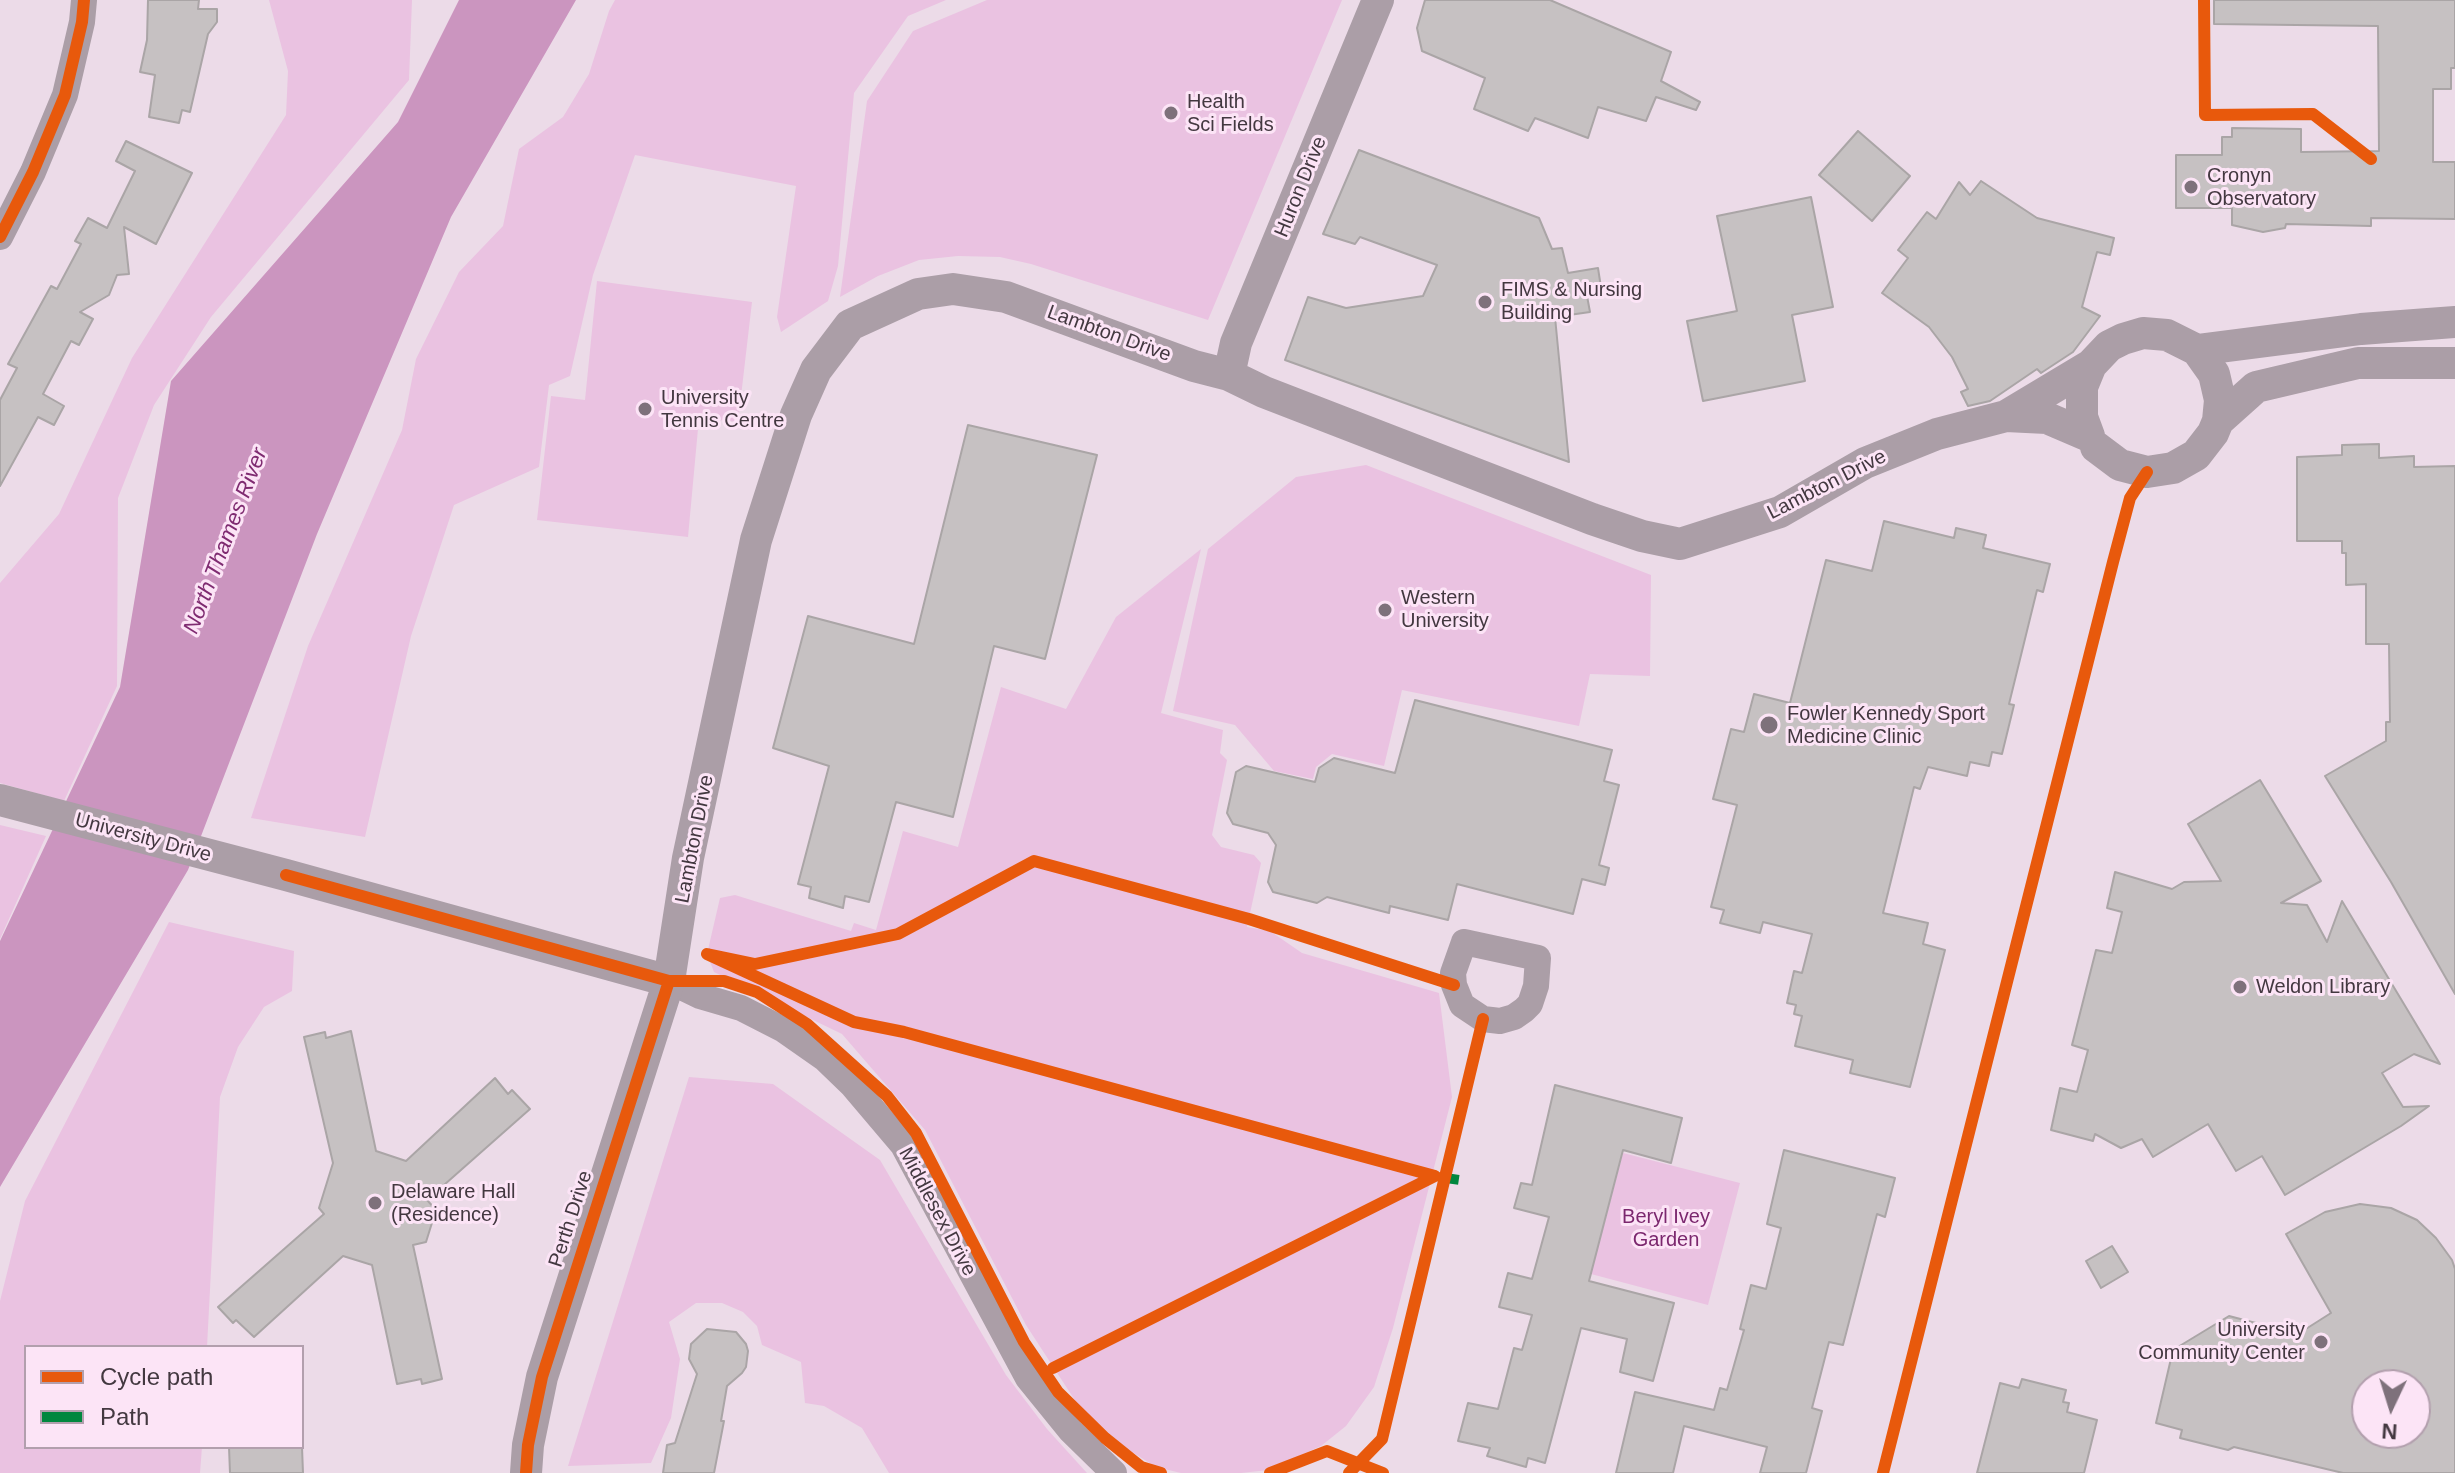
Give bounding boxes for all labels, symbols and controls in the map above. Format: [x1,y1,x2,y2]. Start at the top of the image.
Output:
place label: Health Sci Fields [1187,90,1274,137]
marker: Health Sci Fields [1162,104,1180,122]
street label: Huron Drive [1270,133,1332,241]
place label: Cronyn Observatory [2207,164,2316,211]
marker: Cronyn Observatory [2182,178,2200,196]
place label: FIMS & Nursing Building [1501,278,1642,325]
marker: FIMS & Nursing Building [1476,293,1494,311]
street label: Lambton Drive [1044,300,1174,368]
place label: University Tennis Centre [661,386,784,433]
marker: University Tennis Centre [636,400,654,418]
water label: North Thames River [178,444,274,638]
street label: Lambton Drive [1764,445,1890,525]
place label: Western University [1401,586,1489,633]
marker: Western University [1376,601,1394,619]
place label: Fowler Kennedy Sport Medicine Clinic [1787,702,1985,749]
marker: Fowler Kennedy Sport Medicine Clinic [1758,714,1780,736]
street label: Lambton Drive [671,773,719,905]
street label: University Drive [72,808,214,868]
place label: Weldon Library [2256,975,2390,999]
marker: Weldon Library [2231,978,2249,996]
street label: Middlesex Drive [893,1144,981,1280]
street label: Perth Drive [544,1168,598,1270]
place label: Delaware Hall (Residence) [391,1180,515,1227]
marker: Delaware Hall (Residence) [366,1194,384,1212]
park label: Beryl Ivey Garden [1622,1205,1710,1252]
place label: University Community Center [2138,1318,2305,1365]
marker: University Community Center [2312,1333,2330,1351]
legend [24,1345,304,1449]
text: Cycle path [100,1363,213,1390]
north arrow [2351,1369,2431,1449]
text: Path [100,1403,149,1430]
text: N [2381,1418,2398,1444]

